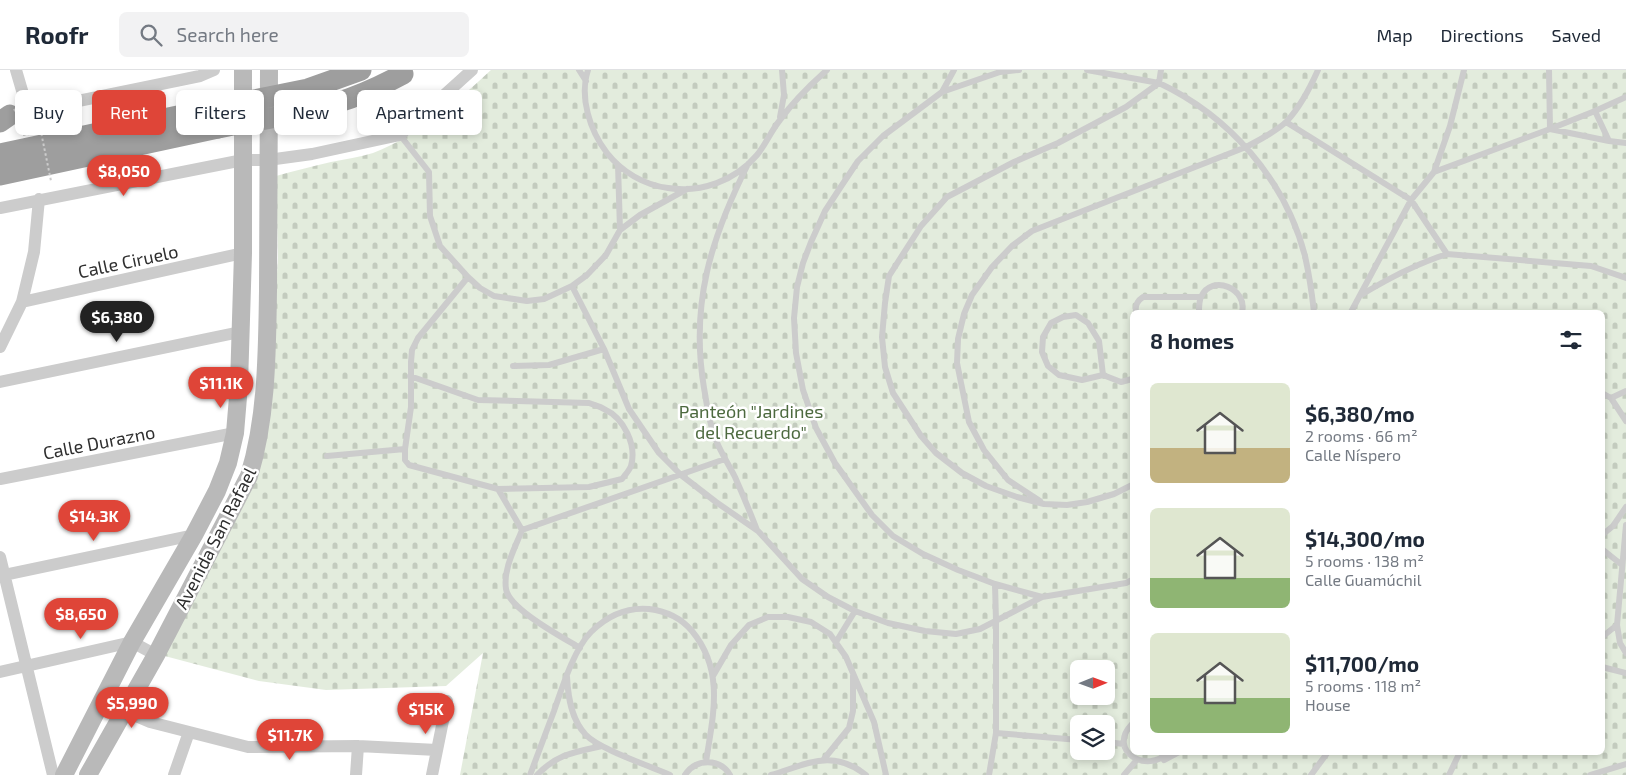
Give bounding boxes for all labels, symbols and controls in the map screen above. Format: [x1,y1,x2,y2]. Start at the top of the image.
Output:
search box [119,12,469,57]
text: Roofr [25,20,89,49]
icon: search [137,21,165,49]
text: Search here [177,23,279,46]
text: Map [1376,24,1413,46]
text: Directions [1441,24,1524,46]
text: Saved [1552,24,1601,46]
chip: Buy [15,90,82,135]
chip: Rent [92,90,166,135]
chip: Filters [176,90,264,135]
chip: New [274,90,347,135]
chip: Apartment [357,90,482,135]
pin: $8,050 [83,154,165,197]
text: $8,050 [98,161,150,180]
street label: Calle Ciruelo [76,240,180,282]
pin: $6,380 [76,300,158,343]
text: $6,380 [91,307,143,326]
icon: filters [1557,326,1585,354]
text: 8 homes [1150,328,1234,353]
pin: $11.1K [180,366,262,409]
text: $11.1K [199,373,243,392]
park label: Panteón "Jardines del Recuerdo" [679,400,823,443]
text: $6,380/mo [1305,401,1415,426]
icon: home [1190,403,1250,463]
street label: Calle Durazno [41,420,157,464]
text: 2 rooms · 66 m² [1305,426,1418,445]
text: Calle Níspero [1305,445,1401,464]
street label: Avenida San Rafael [170,463,261,613]
pin: $14.3K [53,500,135,542]
text: $14.3K [69,506,119,525]
text: $14,300/mo [1305,526,1425,551]
icon: home [1190,528,1250,588]
text: 5 rooms · 138 m² [1305,551,1424,570]
text: Calle Guamúchil [1305,570,1422,589]
pin: $8,650 [40,598,122,640]
text: $8,650 [55,604,107,623]
text: $11,700/mo [1305,651,1419,676]
icon: home [1190,653,1250,713]
north arrow [1070,660,1115,705]
map controls [1070,660,1115,760]
text: 5 rooms · 118 m² [1305,676,1421,695]
pin: $5,990 [91,686,173,729]
pin: $15K [396,692,456,735]
text: $5,990 [107,693,157,712]
text: House [1305,695,1351,714]
text: $15K [408,699,444,718]
button: layers [1070,715,1115,760]
pin: $11.7K [249,718,331,761]
text: $11.7K [267,725,313,744]

